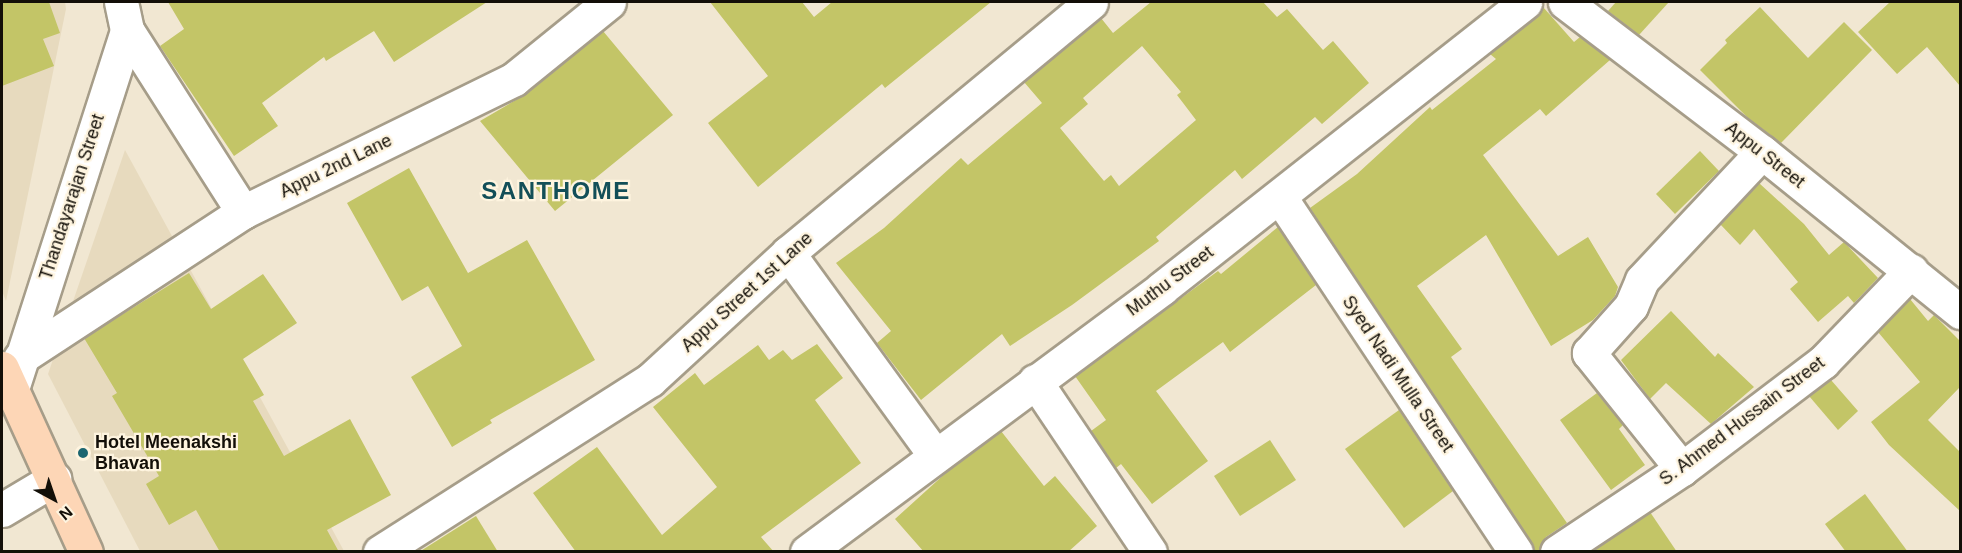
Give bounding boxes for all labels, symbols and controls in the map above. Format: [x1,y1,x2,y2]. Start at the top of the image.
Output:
street label: Thandayarajan Street [35,111,109,283]
street label: Appu Street [1721,117,1809,193]
street label: Appu 2nd Lane [276,130,396,202]
district label: SANTHOME [481,177,631,205]
street label: Appu Street 1st Lane [677,227,817,357]
street label: Muthu Street [1122,241,1218,321]
street label: Syed Nadi Mulla Street [1338,292,1458,456]
street label: S. Ahmed Hussain Street [1655,352,1829,490]
place label: Hotel Meenakshi Bhavan [95,432,237,474]
marker: Hotel Meenakshi Bhavan [76,446,90,460]
north arrow [24,469,84,529]
text: N [56,503,76,523]

